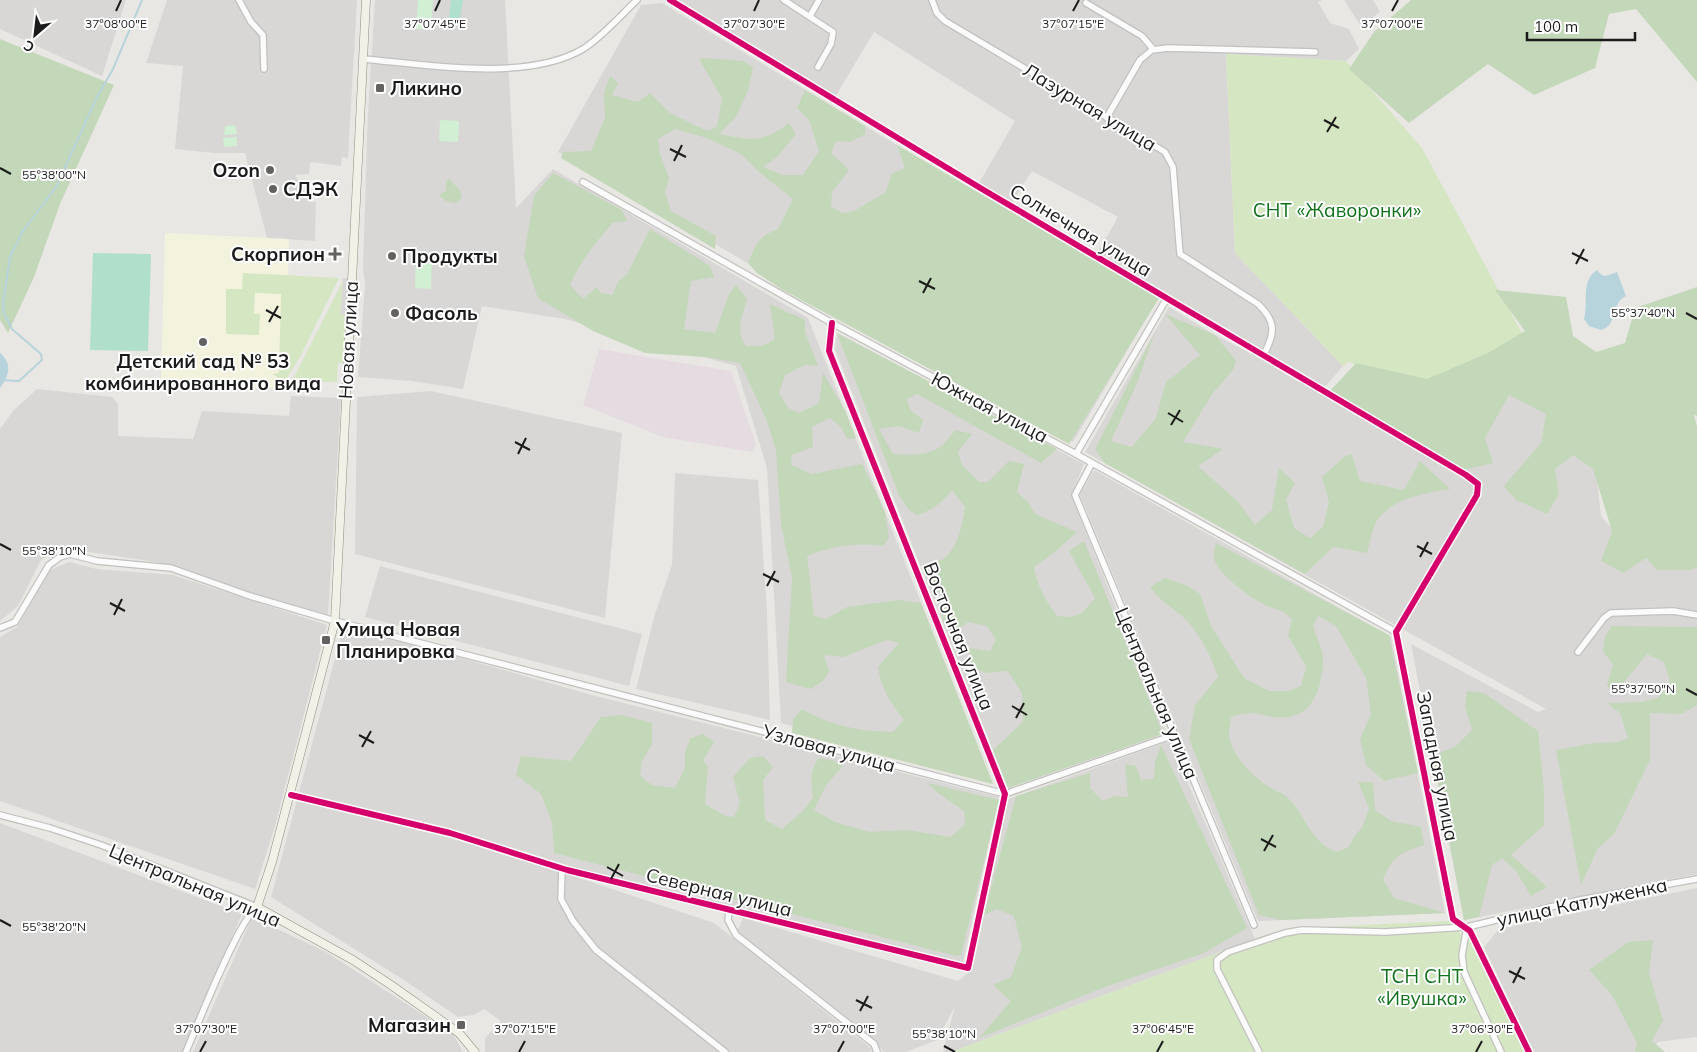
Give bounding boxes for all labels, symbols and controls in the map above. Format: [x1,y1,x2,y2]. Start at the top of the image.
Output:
north arrow [10,10,60,60]
scale bar [1527,10,1634,42]
text: 37°08'00"E [85,16,147,31]
text: 37°07'45"E [404,16,466,31]
text: 37°07'30"E [723,16,785,31]
text: 37°07'15"E [1042,16,1104,31]
text: 37°07'00"E [1361,16,1423,31]
text: 100 m [1534,17,1578,36]
text: С [20,36,37,57]
street label: Лазурная улица [1019,58,1161,156]
place label: Ликино [390,76,462,100]
marker: Ликино [374,82,386,94]
place label: Ozon [213,158,260,182]
marker: Ozon [264,164,276,176]
text: 55°38'00"N [22,167,86,182]
place label: СДЭК [283,177,339,201]
street label: Солнечная улица [1006,178,1156,282]
marker: СДЭК [267,183,279,195]
park label: СНТ «Жаворонки» [1253,198,1421,222]
place label: Скорпион [231,242,325,266]
place label: Продукты [402,244,498,268]
marker: Скорпион [329,248,341,260]
marker: Продукты [386,250,398,262]
street label: Новая улица [333,280,363,400]
place label: Фасоль [405,301,478,325]
text: 55°37'40"N [1611,305,1675,320]
marker: Фасоль [389,307,401,319]
marker: Детский сад № 53 комбинированного вида [197,336,209,348]
place label: Детский сад № 53 комбинированного вида [85,349,321,395]
street label: Южная улица [927,366,1053,448]
text: 55°38'10"N [22,543,86,558]
street label: Восточная улица [918,558,1000,714]
street label: Центральная улица [1110,603,1204,783]
place label: Улица Новая Планировка [335,617,460,663]
marker: Улица Новая Планировка [320,634,332,646]
text: 55°37'50"N [1611,681,1675,696]
street label: Западная улица [1412,689,1464,843]
street label: Узловая улица [759,718,898,777]
street label: Центральная улица [105,838,285,932]
street label: Северная улица [643,862,795,922]
street label: улица Катлуженка [1495,872,1669,932]
text: 55°38'20"N [22,919,86,934]
park label: ТСН СНТ «Ивушка» [1377,964,1467,1010]
place label: Магазин [368,1013,451,1037]
marker: Магазин [455,1019,467,1031]
text: 37°07'30"E [175,1021,237,1036]
text: 37°07'15"E [494,1021,556,1036]
text: 37°07'00"E [813,1021,875,1036]
text: 37°06'45"E [1132,1021,1194,1036]
text: 37°06'30"E [1451,1021,1513,1036]
text: 55°38'10"N [912,1026,976,1041]

